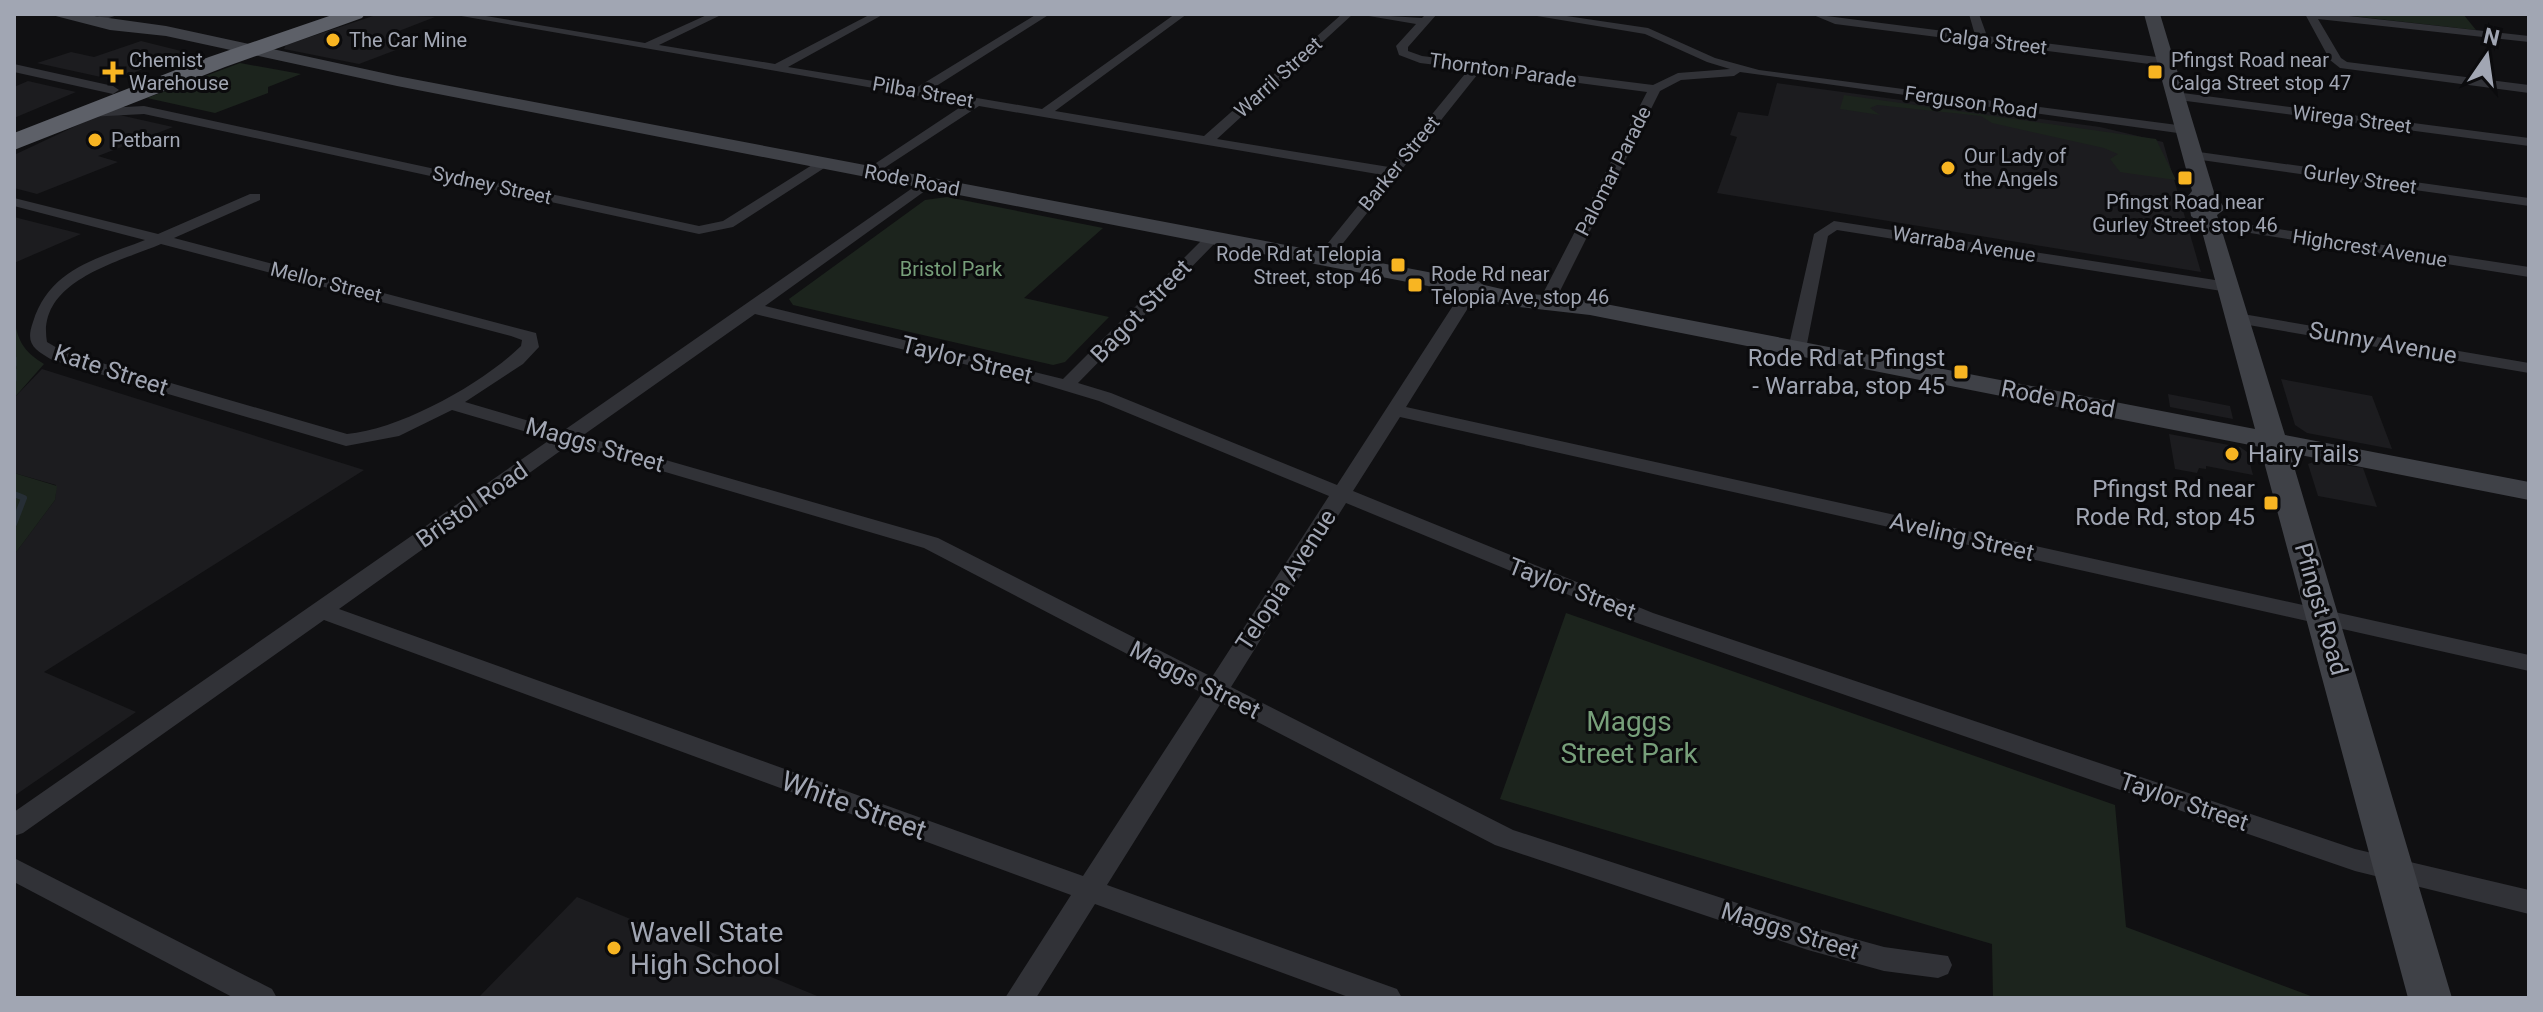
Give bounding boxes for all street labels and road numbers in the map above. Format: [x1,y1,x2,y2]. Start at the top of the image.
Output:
street label: Calga Street [1938,22,2048,60]
street label: Warril Street [1229,32,1327,122]
street label: Thornton Parade [1428,48,1578,92]
street label: Pilba Street [871,71,975,113]
street label: Ferguson Road [1903,81,2039,123]
street label: Wirega Street [2291,100,2413,138]
street label: Palomar Parade [1570,102,1656,240]
street label: Barker Street [1353,111,1445,215]
street label: Rode Road [862,159,962,201]
street label: Gurley Street [2302,159,2418,199]
street label: Sydney Street [430,161,554,209]
street label: Warraba Avenue [1891,221,2037,267]
street label: Highcrest Avenue [2291,224,2449,272]
street label: Bagot Street [1085,254,1197,368]
street label: Mellor Street [268,257,384,307]
street label: Sunny Avenue [2307,316,2459,370]
street label: Taylor Street [899,330,1036,390]
street label: Kate Street [51,338,172,402]
street label: Rode Road [1999,374,2117,424]
street label: Maggs Street [523,412,668,478]
street label: Bristol Road [411,456,533,554]
street label: Telopia Avenue [1230,504,1342,656]
street label: Aveling Street [1887,507,2037,567]
street label: Pfingst Road [2289,540,2353,678]
street label: Taylor Street [1504,552,1640,626]
street label: Maggs Street [1125,635,1265,725]
street label: White Street [777,764,931,847]
street label: Taylor Street [2116,767,2252,837]
street label: Maggs Street [1718,897,1862,965]

